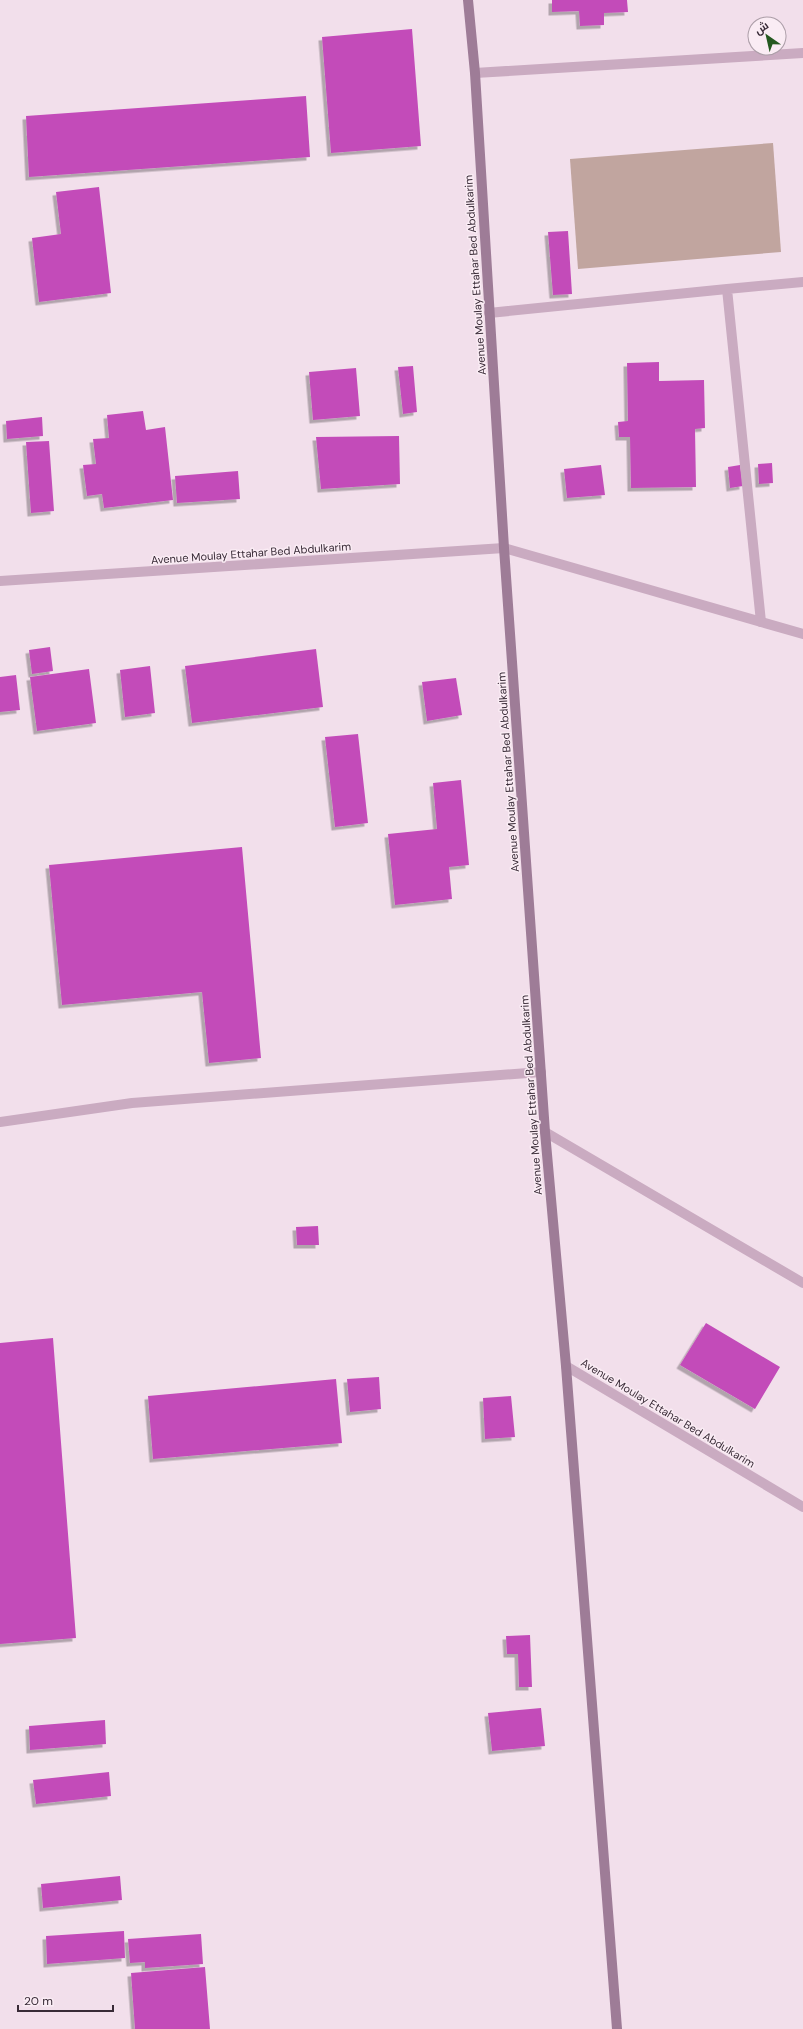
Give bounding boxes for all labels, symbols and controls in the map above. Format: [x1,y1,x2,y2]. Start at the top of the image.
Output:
north arrow [747,16,787,56]
text: ش [752,18,771,37]
street label: Avenue Moulay Ettahar Bed Abdulkarim [461,174,489,375]
street label: Avenue Moulay Ettahar Bed Abdulkarim [151,539,352,567]
street label: Avenue Moulay Ettahar Bed Abdulkarim [494,671,522,872]
street label: Avenue Moulay Ettahar Bed Abdulkarim [517,994,545,1195]
street label: Avenue Moulay Ettahar Bed Abdulkarim [579,1355,758,1471]
scale bar [18,1987,113,2013]
text: 20 m [24,1993,53,2009]

